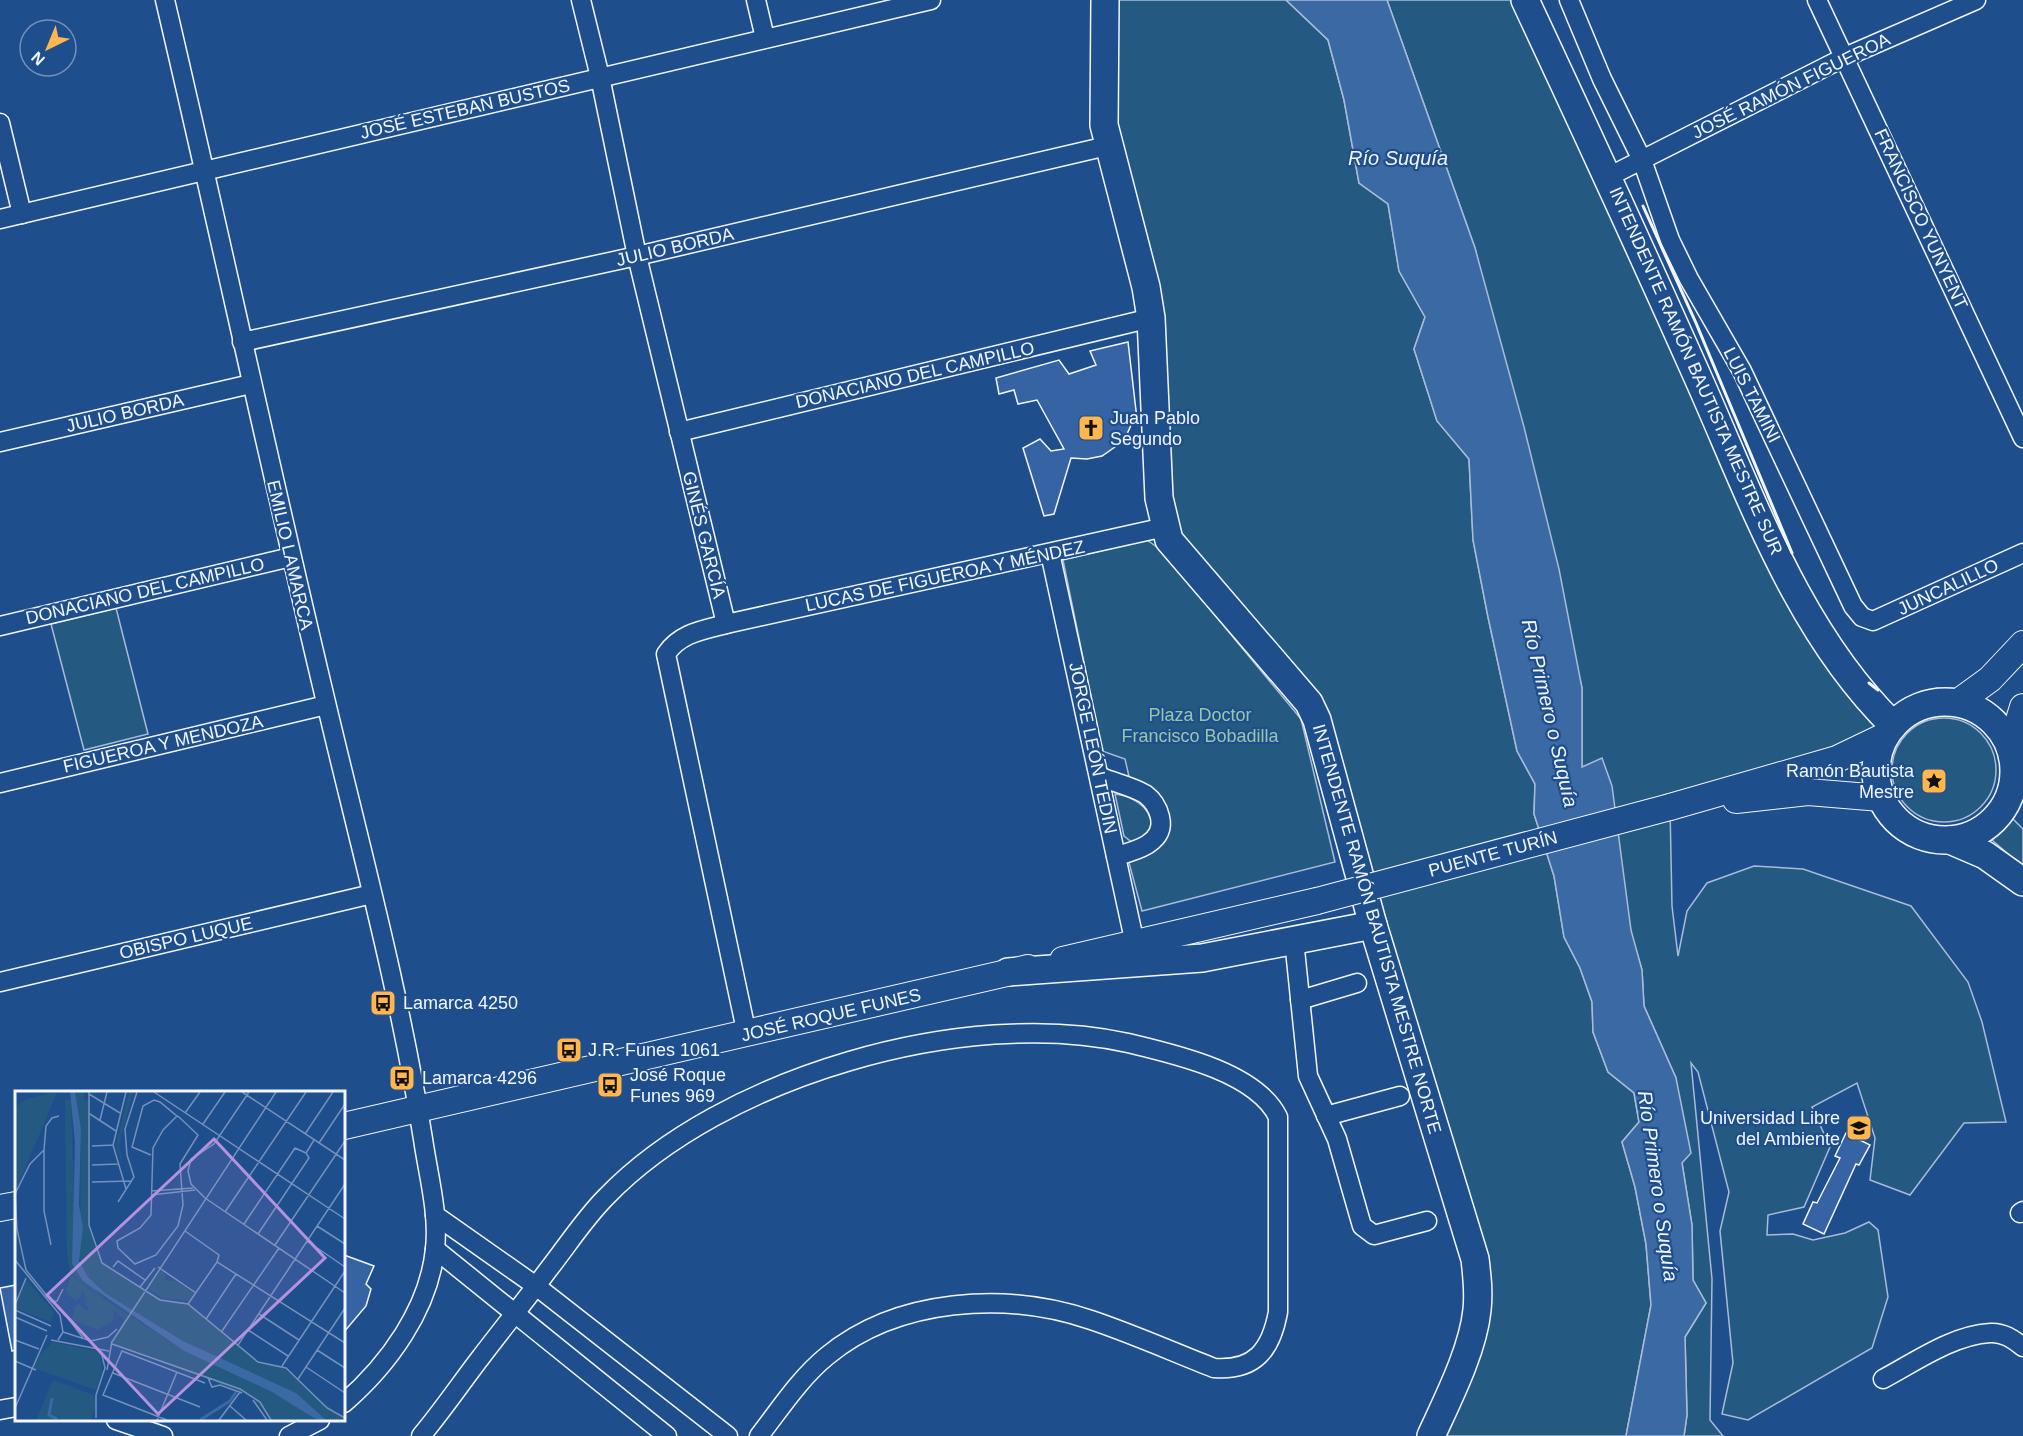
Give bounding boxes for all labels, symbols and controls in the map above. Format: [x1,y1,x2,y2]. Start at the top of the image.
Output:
north arrow [18,18,78,78]
street label: JOSÉ RAMÓN FIGUEROA [1688,28,1893,143]
text: N [28,48,48,69]
street label: JOSÉ ESTEBAN BUSTOS [358,75,572,143]
street label: FRANCISCO YUNYENT [1870,126,1972,312]
water label: Río Suquía [1348,147,1448,169]
street label: INTENDENTE RAMÓN BAUTISTA MESTRE SUR [1605,183,1788,558]
street label: JULIO BORDA [614,224,736,270]
street label: DONACIANO DEL CAMPILLO [794,338,1036,412]
street label: LUIS TAMINI [1719,344,1785,446]
street label: JULIO BORDA [64,390,186,436]
place label: Juan Pablo Segundo [1110,408,1200,449]
church icon: Juan Pablo Segundo [1076,413,1106,443]
street label: GINÉS GARCÍA [679,469,729,601]
street label: EMILIO LAMARCA [263,478,317,632]
street label: LUCAS DE FIGUEROA Y MÉNDEZ [803,537,1087,615]
street label: DONACIANO DEL CAMPILLO [24,554,266,628]
street label: JUNCALILLO [1894,555,2002,619]
water label: Río Primero o Suquía [1518,617,1582,809]
street label: JORGE LEÓN TEDIN [1065,660,1122,836]
park label: Plaza Doctor Francisco Bobadilla [1121,705,1280,746]
street label: FIGUEROA Y MENDOZA [61,711,265,777]
street label: INTENDENTE RAMÓN BAUTISTA MESTRE NORTE [1309,722,1446,1136]
place label: Ramón Bautista Mestre [1786,761,1915,802]
place icon: Ramón Bautista Mestre [1919,766,1949,796]
street label: PUENTE TURÍN [1426,827,1560,881]
street label: OBISPO LUQUE [117,913,255,963]
street label: JOSÉ ROQUE FUNES [739,985,923,1045]
bus stop icon: Lamarca 4250 [368,988,398,1018]
place label: Lamarca 4250 [403,993,518,1013]
bus stop icon: J.R. Funes 1061 [554,1035,584,1065]
place label: J.R. Funes 1061 [588,1040,720,1060]
bus stop icon: Lamarca 4296 [387,1063,417,1093]
place label: José Roque Funes 969 [630,1065,726,1106]
place label: Lamarca 4296 [422,1068,537,1088]
bus stop icon: José Roque Funes 969 [595,1070,625,1100]
water label: Río Primero o Suquía [1634,1089,1682,1283]
inset map [15,1091,345,1421]
place label: Universidad Libre del Ambiente [1700,1108,1840,1149]
school or university icon: Universidad Libre del Ambiente [1844,1113,1874,1143]

